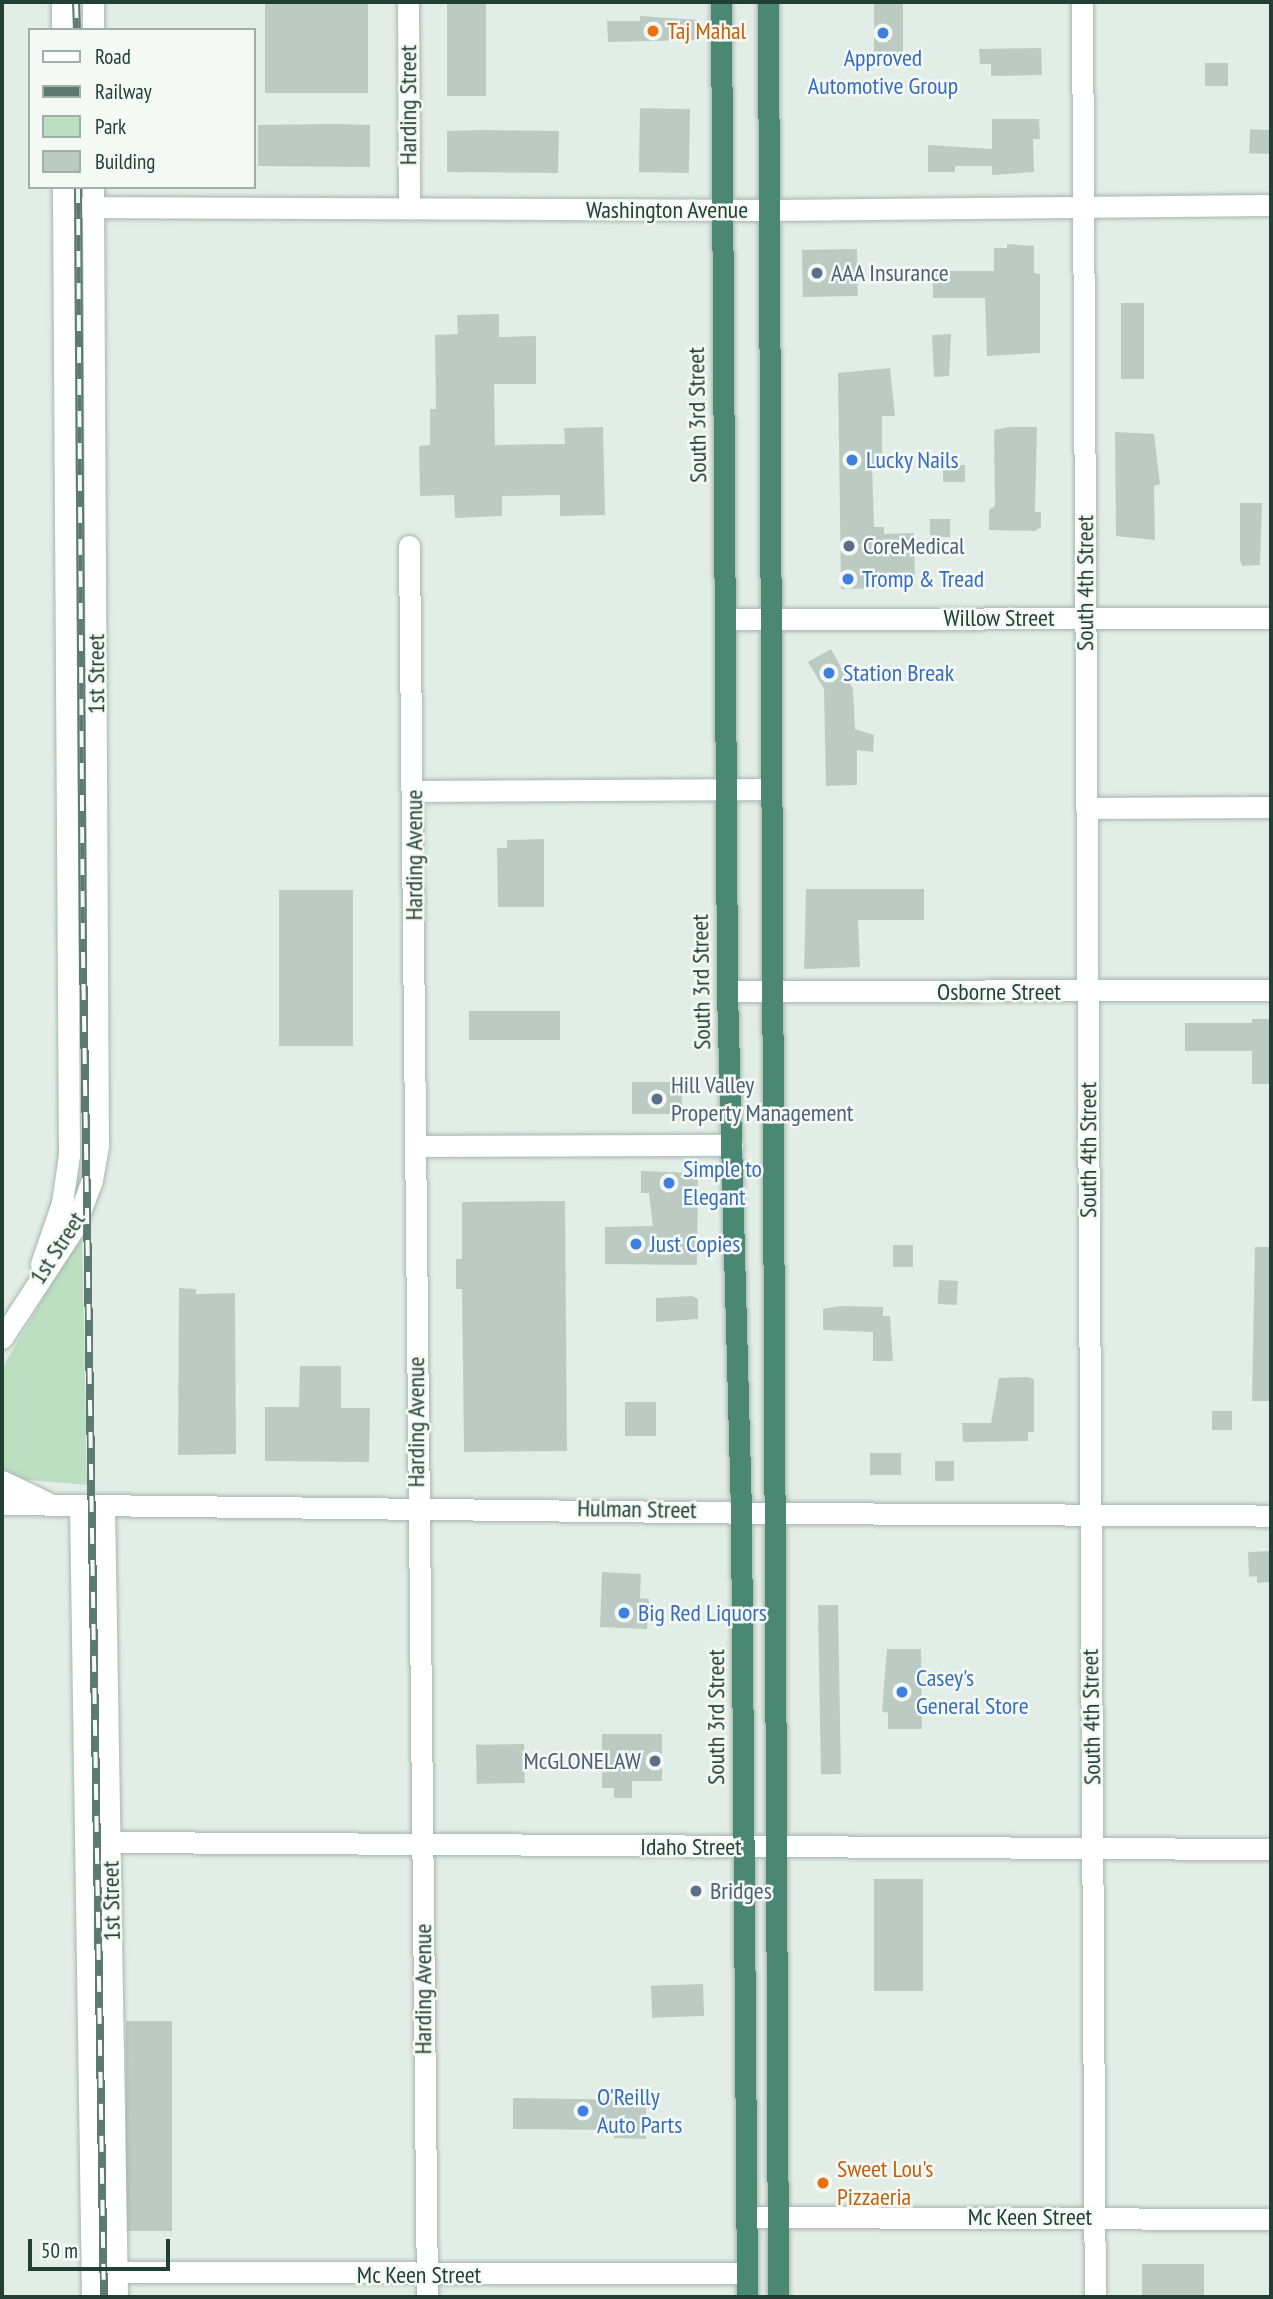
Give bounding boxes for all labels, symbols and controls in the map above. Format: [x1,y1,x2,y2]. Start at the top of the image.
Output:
place label: Taj Mahal [667,17,746,45]
marker: Taj Mahal [645,23,661,39]
marker: Approved Automotive Group [875,25,891,41]
legend [28,28,256,189]
text: Road [95,43,131,70]
place label: Approved Automotive Group [808,44,958,100]
street label: Harding Street [394,45,422,165]
text: Railway [95,78,152,105]
text: Park [95,113,126,140]
text: Building [95,148,155,175]
street label: Washington Avenue [586,196,748,224]
place label: AAA Insurance [831,259,950,287]
marker: AAA Insurance [809,265,825,281]
street label: South 3rd Street [681,347,713,483]
place label: Lucky Nails [866,446,959,474]
marker: Lucky Nails [844,452,860,468]
street label: South 4th Street [1071,515,1099,651]
place label: CoreMedical [863,532,965,560]
marker: CoreMedical [841,538,857,554]
place label: Tromp & Tread [862,565,985,593]
marker: Tromp & Tread [840,571,856,587]
street label: Willow Street [943,604,1055,632]
street label: 1st Street [82,634,110,714]
place label: Station Break [843,659,954,687]
marker: Station Break [821,665,837,681]
street label: Harding Avenue [400,789,428,921]
street label: South 3rd Street [685,914,717,1050]
street label: Osborne Street [937,978,1061,1006]
place label: Hill Valley Property Management [671,1071,854,1127]
street label: South 4th Street [1074,1082,1102,1218]
marker: Hill Valley Property Management [649,1091,665,1107]
place label: Simple to Elegant [683,1155,762,1211]
marker: Simple to Elegant [661,1175,677,1191]
street label: 1st Street [23,1206,91,1290]
place label: Just Copies [650,1230,740,1258]
marker: Just Copies [628,1236,644,1252]
street label: Harding Avenue [402,1356,430,1488]
street label: Hulman Street [577,1494,697,1524]
place label: Big Red Liquors [638,1599,767,1627]
marker: Big Red Liquors [616,1605,632,1621]
street label: South 3rd Street [702,1649,730,1785]
street label: South 4th Street [1075,1649,1107,1785]
place label: Casey's General Store [916,1664,1029,1720]
marker: Casey's General Store [894,1684,910,1700]
place label: McGLONELAW [523,1747,641,1775]
marker: McGLONELAW [647,1753,663,1769]
street label: Idaho Street [640,1833,742,1861]
street label: 1st Street [96,1861,126,1941]
place label: Bridges [710,1877,772,1905]
marker: Bridges [688,1883,704,1899]
street label: Harding Avenue [409,1923,437,2055]
place label: O'Reilly Auto Parts [597,2083,682,2139]
marker: O'Reilly Auto Parts [575,2103,591,2119]
place label: Sweet Lou's Pizzaeria [837,2155,933,2211]
marker: Sweet Lou's Pizzaeria [815,2175,831,2191]
street label: Mc Keen Street [968,2203,1092,2231]
scale bar [32,2226,173,2270]
text: 50 m [41,2237,78,2264]
street label: Mc Keen Street [357,2261,481,2289]

